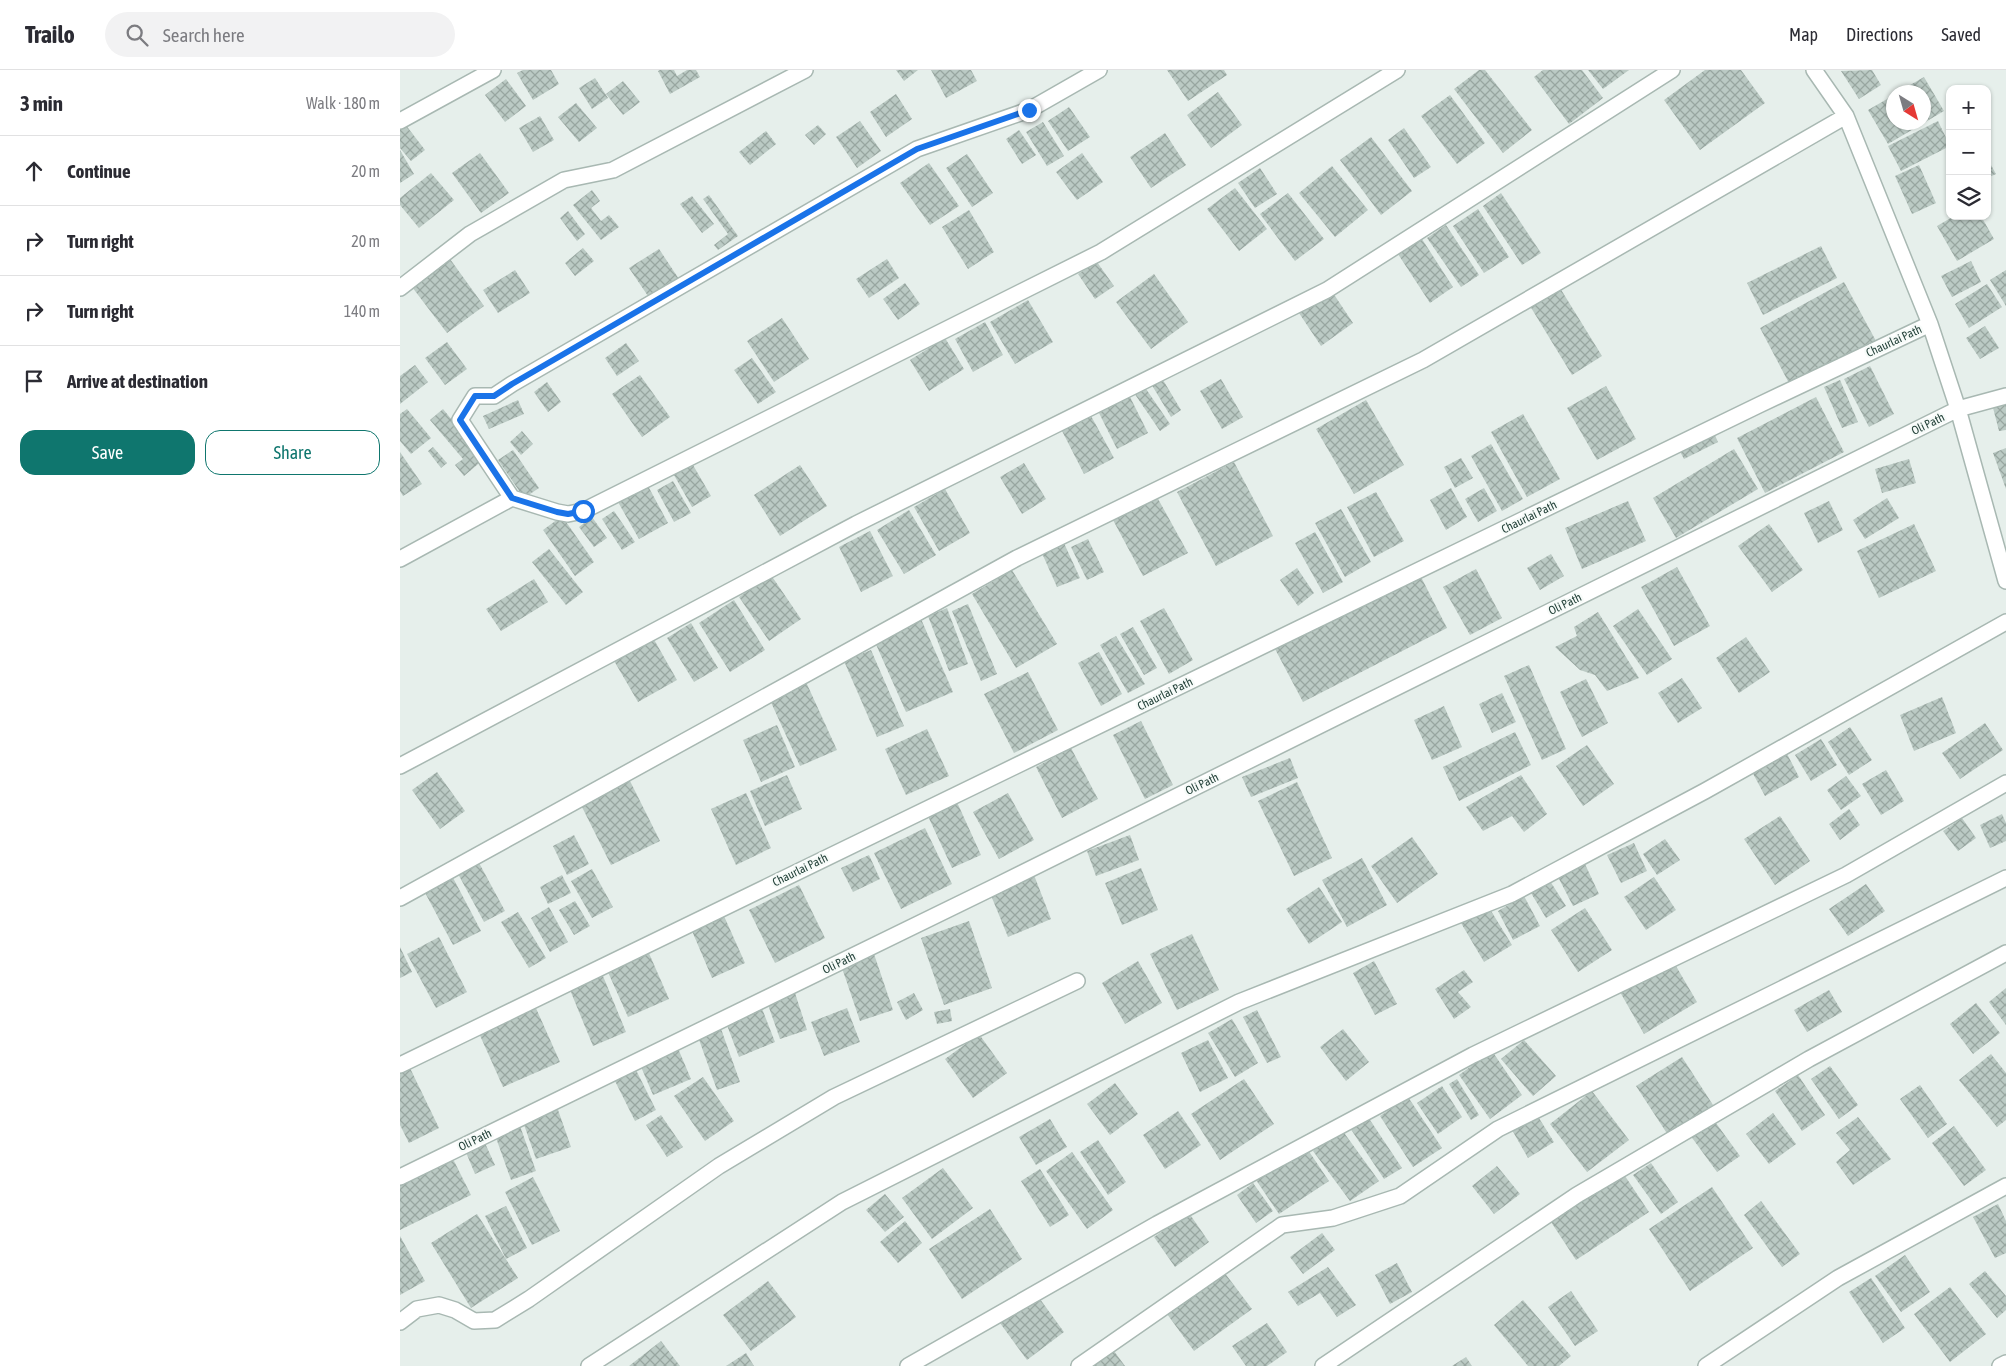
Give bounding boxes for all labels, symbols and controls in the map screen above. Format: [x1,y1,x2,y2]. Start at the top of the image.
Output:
search box [105,12,455,57]
text: Trailo [25,21,75,48]
icon: search [123,21,151,49]
text: Search here [163,24,245,46]
text: Map [1789,24,1818,45]
text: Directions [1846,24,1913,45]
text: Saved [1941,24,1981,45]
north arrow [1886,85,1931,130]
map controls [1946,85,1991,220]
button: + [1946,85,1991,130]
text: 3 min [20,91,63,115]
text: Walk · 180 m [306,94,380,112]
route end [1018,99,1041,122]
button: − [1946,130,1991,175]
icon: ahead [20,157,48,185]
text: Continue [67,160,131,182]
text: 20 m [351,162,380,180]
button: layers [1946,175,1991,220]
icon: right [20,227,48,255]
text: Turn right [67,230,134,252]
text: 20 m [351,232,380,250]
icon: right [20,297,48,325]
text: Turn right [67,300,134,322]
text: 140 m [344,302,380,320]
street label: Chaurlai Path [1864,322,1924,360]
icon: arrive [20,367,48,395]
text: Arrive at destination [67,370,208,392]
street label: Oli Path [1909,410,1947,438]
button: Save [20,430,195,475]
button: Share [205,430,380,475]
street label: Chaurlai Path [1499,498,1559,536]
route start [572,500,595,523]
street label: Oli Path [1546,590,1584,618]
street label: Chaurlai Path [1135,675,1195,713]
street label: Oli Path [1183,770,1221,798]
street label: Chaurlai Path [770,851,830,889]
street label: Oli Path [820,949,858,977]
street label: Oli Path [456,1126,494,1154]

